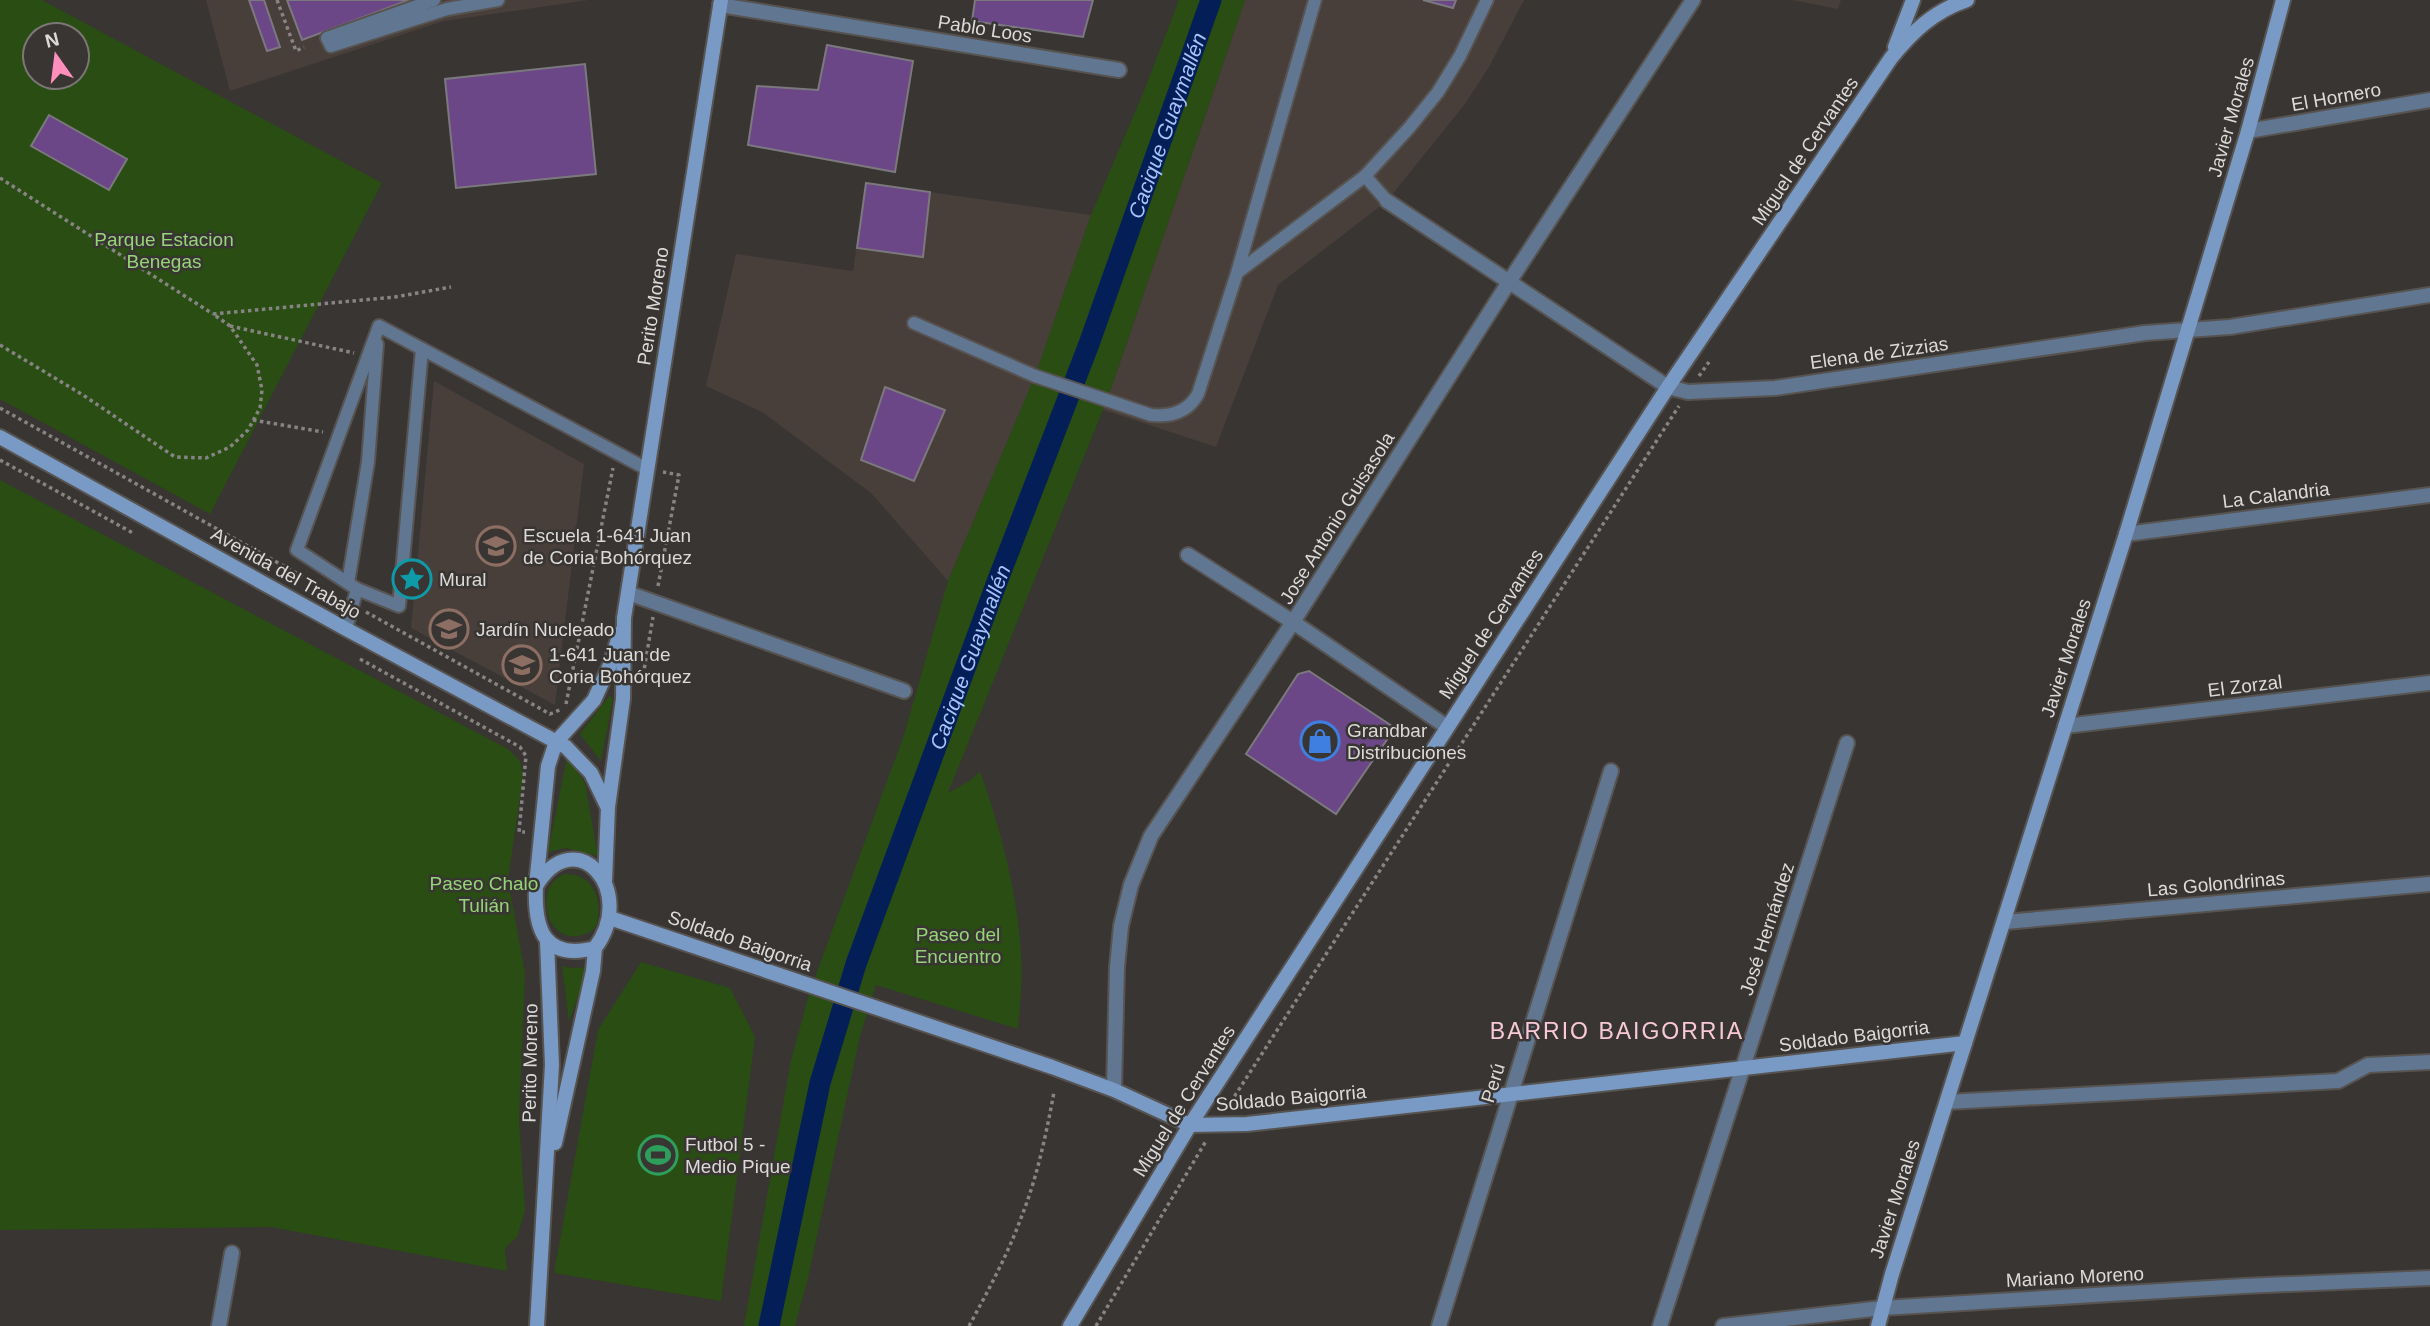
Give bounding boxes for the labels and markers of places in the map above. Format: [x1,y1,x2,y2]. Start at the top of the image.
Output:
school or university icon: Escuela 1-641 Juan de Coria Bohórquez [475,525,517,567]
place label: Escuela 1-641 Juan de Coria Bohórquez [523,525,692,568]
place icon: Mural [391,558,433,600]
place label: Mural [439,569,487,590]
school or university icon: Jardín Nucleado [428,608,470,650]
place label: Jardín Nucleado [476,619,614,640]
school or university icon: 1-641 Juan de Coria Bohórquez [501,644,543,686]
place label: 1-641 Juan de Coria Bohórquez [549,644,692,687]
shop icon: Grandbar Distribuciones [1299,720,1341,762]
place label: Grandbar Distribuciones [1347,720,1466,763]
sports icon: Futbol 5 - Medio Pique [637,1134,679,1176]
place label: Futbol 5 - Medio Pique [685,1134,791,1177]

